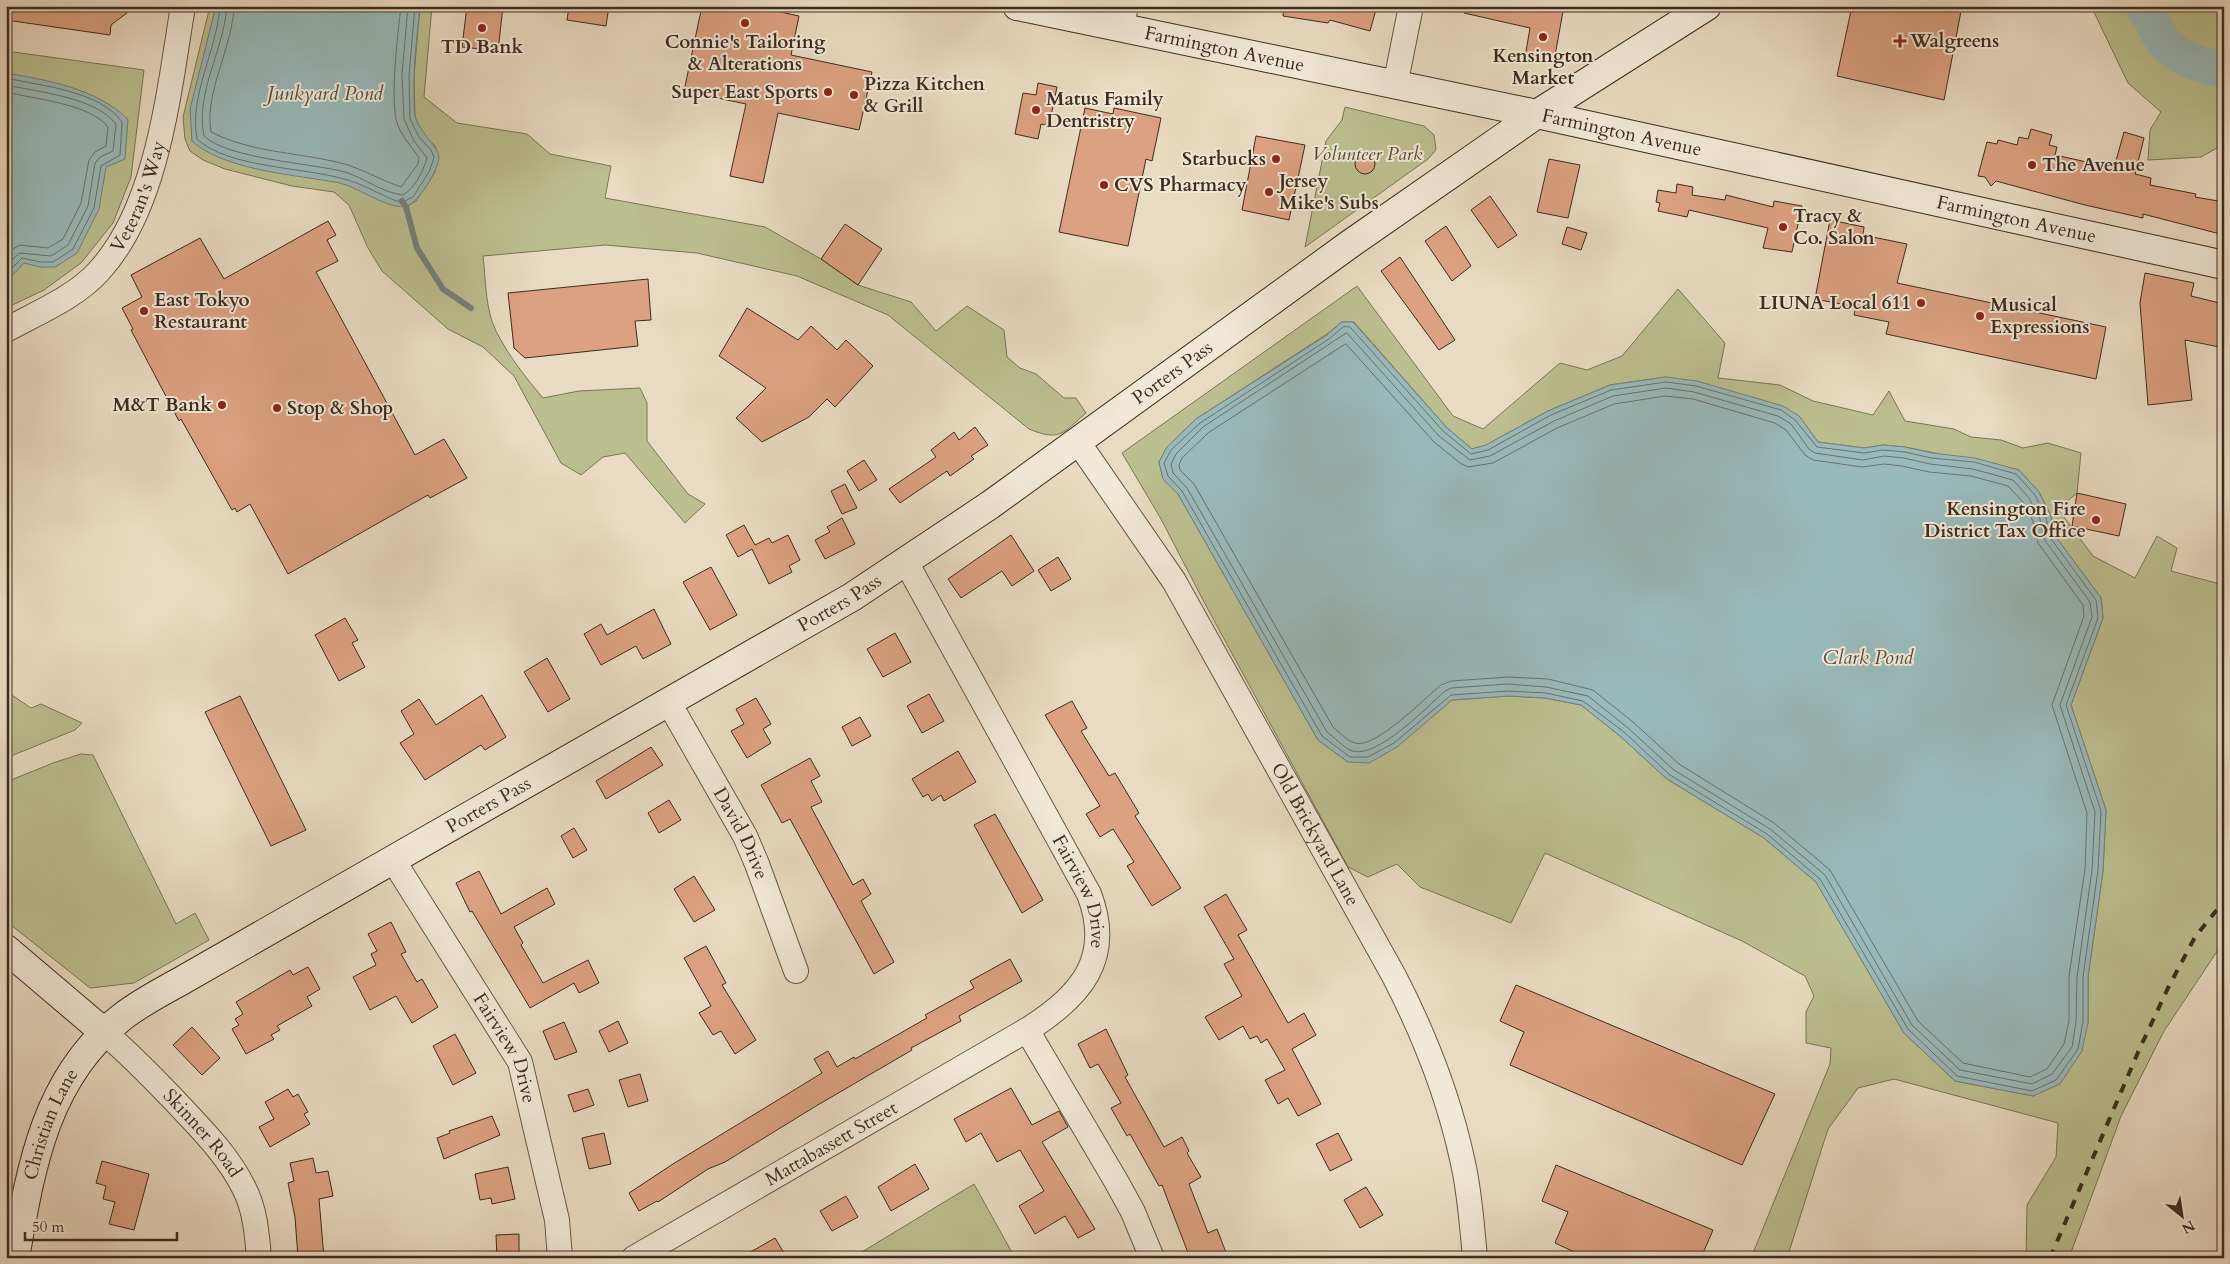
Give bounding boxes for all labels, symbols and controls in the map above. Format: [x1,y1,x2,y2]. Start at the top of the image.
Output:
marker: Connie's Tailoring & Alterations [739,17,751,29]
street label: Farmington Avenue [1142,20,1307,78]
marker: TD Bank [476,22,488,34]
place label: Walgreens [1909,28,1999,54]
place label: Connie's Tailoring & Alterations [665,29,826,77]
marker: Kensington Market [1537,31,1549,43]
place label: TD Bank [441,34,523,60]
marker: Walgreens [1894,35,1906,47]
place label: Kensington Market [1492,43,1594,91]
place label: Pizza Kitchen & Grill [864,71,986,119]
place label: Super East Sports [672,79,818,105]
water label: Junkyard Pond [262,80,384,107]
marker: Super East Sports [822,86,834,98]
place label: Matus Family Dentristry [1046,86,1164,134]
marker: Pizza Kitchen & Grill [848,89,860,101]
street label: Farmington Avenue [1540,102,1704,163]
marker: Matus Family Dentristry [1030,104,1042,116]
street label: Veteran's Way [104,138,172,257]
park label: Volunteer Park [1312,141,1423,167]
place label: Starbucks [1182,146,1266,172]
place label: The Avenue [2042,152,2145,178]
marker: Starbucks [1270,153,1282,165]
marker: The Avenue [2026,159,2038,171]
place label: Jersey Mike's Subs [1276,168,1379,216]
place label: CVS Pharmacy [1114,172,1247,198]
marker: CVS Pharmacy [1098,179,1110,191]
marker: Jersey Mike's Subs [1263,186,1275,198]
street label: Farmington Avenue [1934,189,2099,250]
place label: Tracy & Co. Salon [1793,203,1876,251]
marker: Tracy & Co. Salon [1777,221,1789,233]
place label: East Tokyo Restaurant [154,287,250,335]
place label: LIUNA Local 611 [1759,290,1911,316]
place label: Musical Expressions [1990,292,2089,340]
marker: LIUNA Local 611 [1915,297,1927,309]
marker: East Tokyo Restaurant [138,305,150,317]
marker: Musical Expressions [1974,310,1986,322]
street label: Porters Pass [1127,335,1218,411]
place label: M&T Bank [113,392,212,418]
place label: Stop & Shop [287,395,393,421]
marker: M&T Bank [216,399,228,411]
marker: Stop & Shop [271,402,283,414]
place label: Kensington Fire District Tax Office [1924,496,2086,544]
marker: Kensington Fire District Tax Office [2090,514,2102,526]
street label: Porters Pass [793,568,887,638]
water label: Clark Pond [1823,644,1915,671]
street label: Old Brickyard Lane [1265,758,1365,911]
street label: Porters Pass [441,770,536,840]
street label: David Drive [707,783,774,883]
street label: Fairview Drive [1046,830,1110,950]
street label: Fairview Drive [467,988,542,1106]
street label: Christian Lane [17,1063,84,1183]
street label: Skinner Road [157,1083,248,1182]
street label: Mattabassett Street [760,1095,902,1192]
north arrow [2158,1192,2208,1242]
scale bar [25,1209,178,1241]
text: N [2178,1216,2198,1238]
text: 50 m [32,1217,64,1237]

